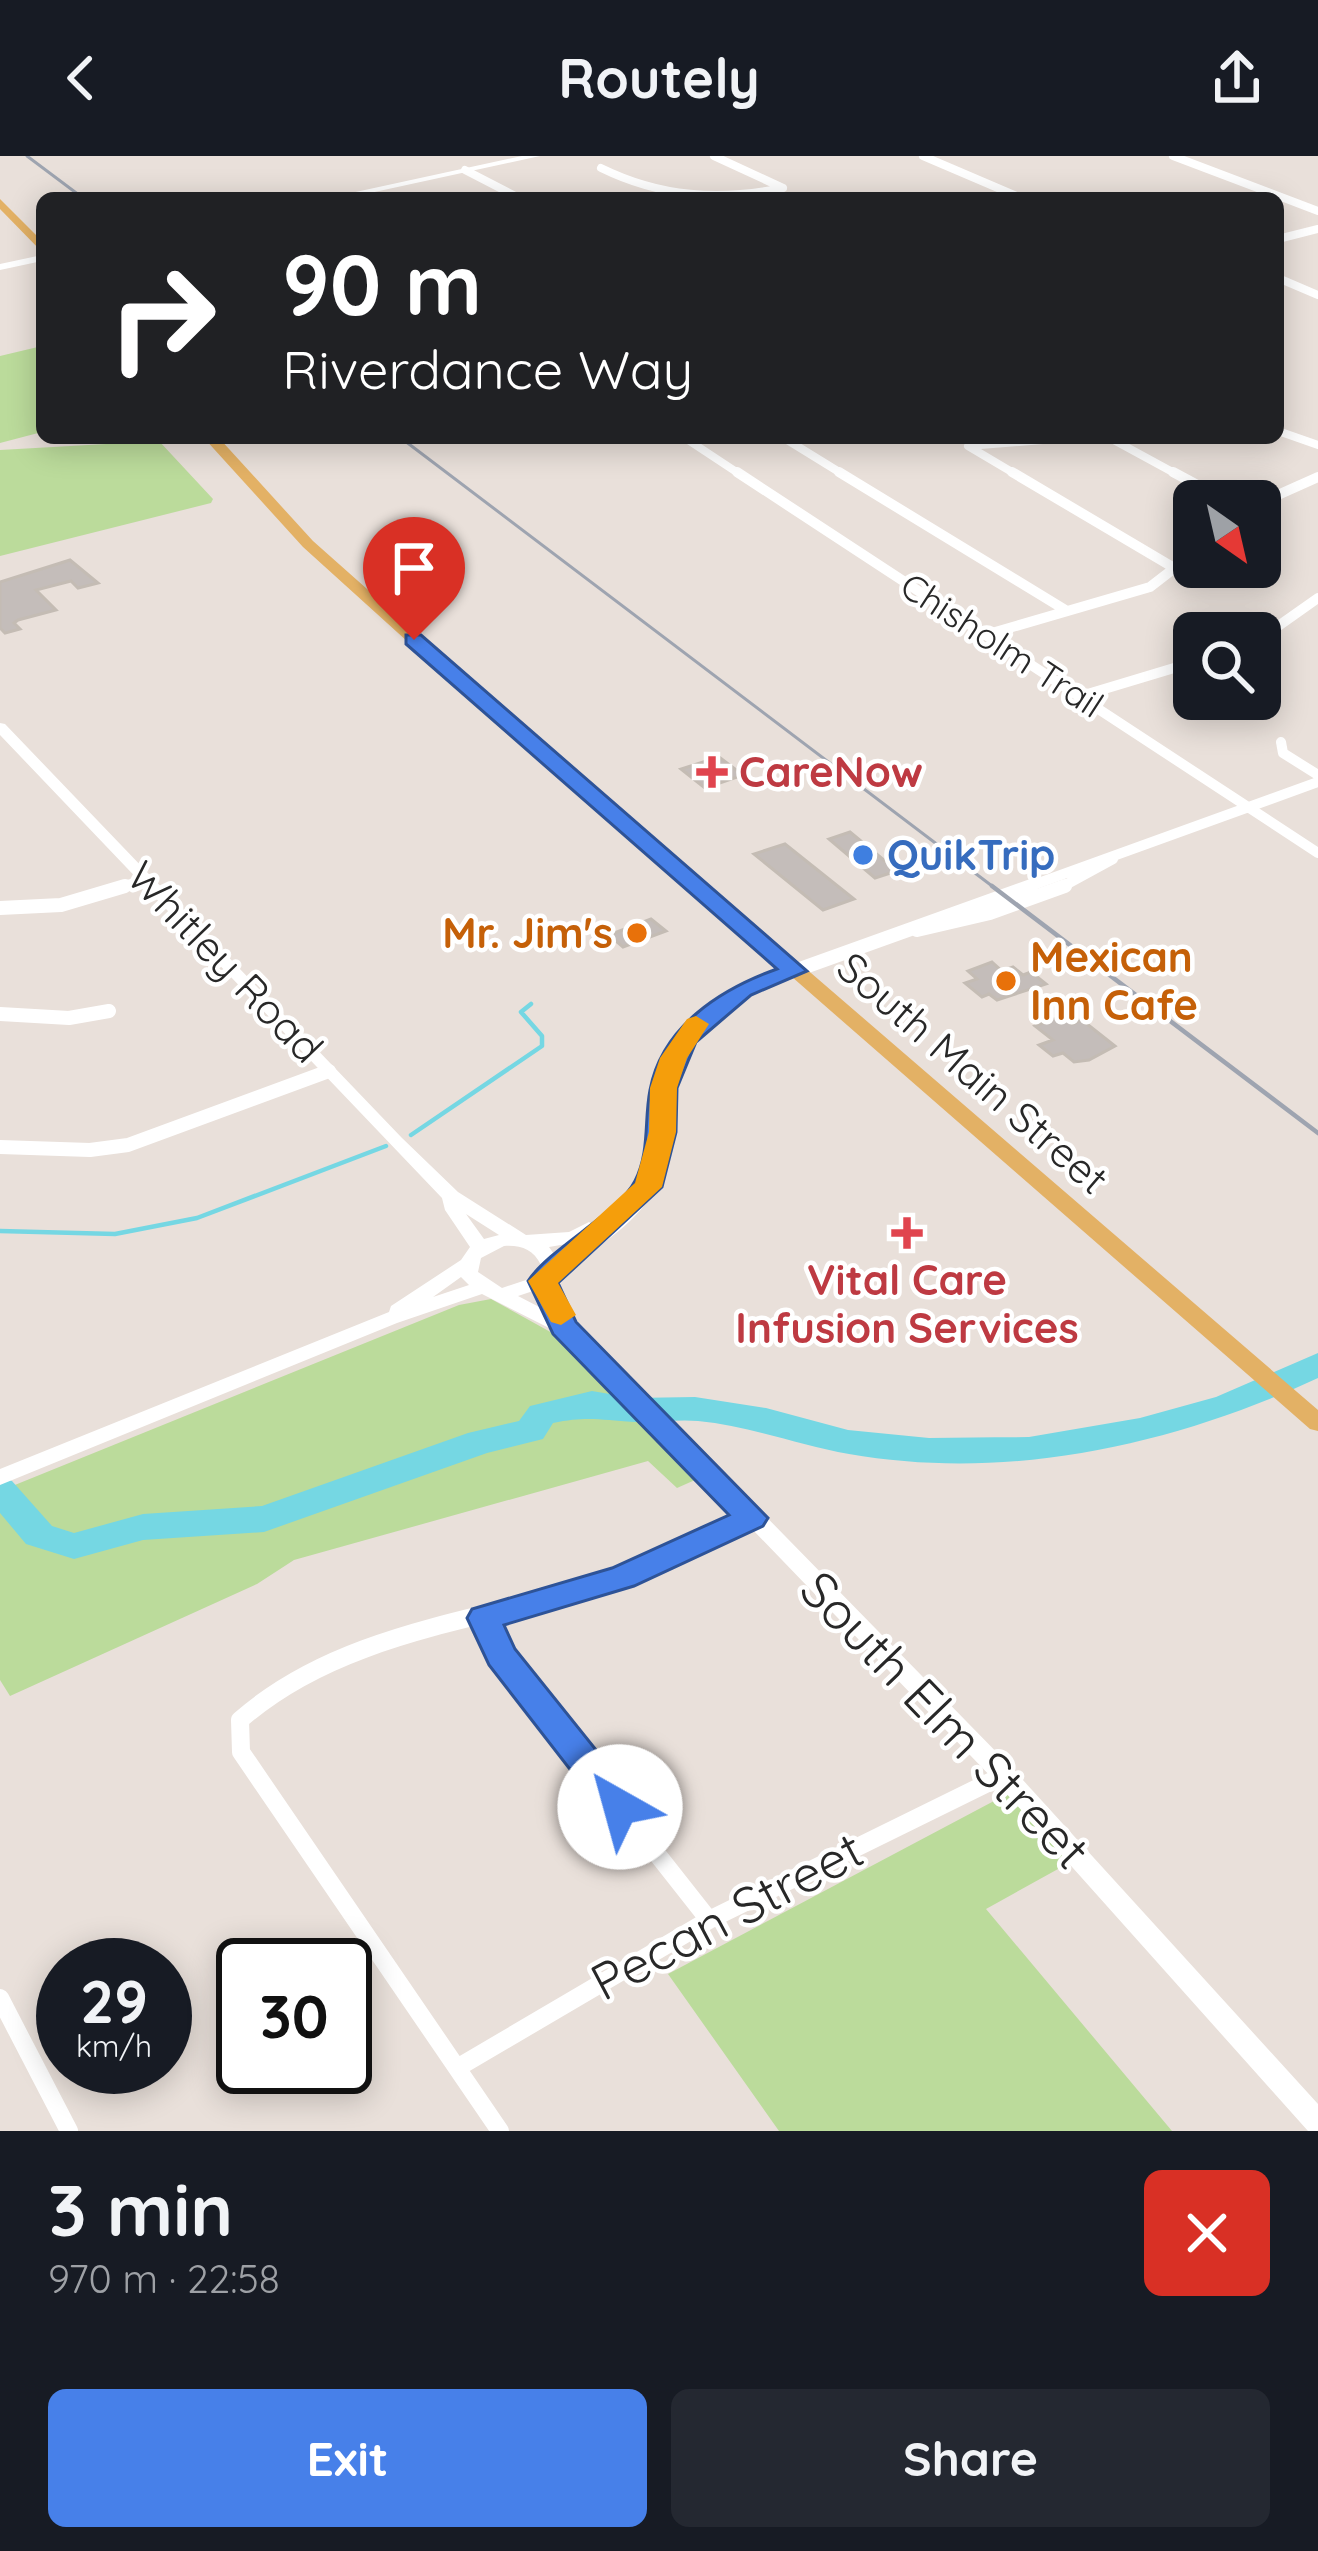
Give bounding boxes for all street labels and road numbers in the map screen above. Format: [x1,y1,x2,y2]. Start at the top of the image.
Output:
street label: Chisholm Trail [893,562,1112,727]
street label: Whitley Road [116,850,335,1074]
street label: South Main Street [827,940,1120,1205]
street label: South Elm Street [788,1557,1104,1882]
street label: Pecan Street [580,1817,873,2014]

